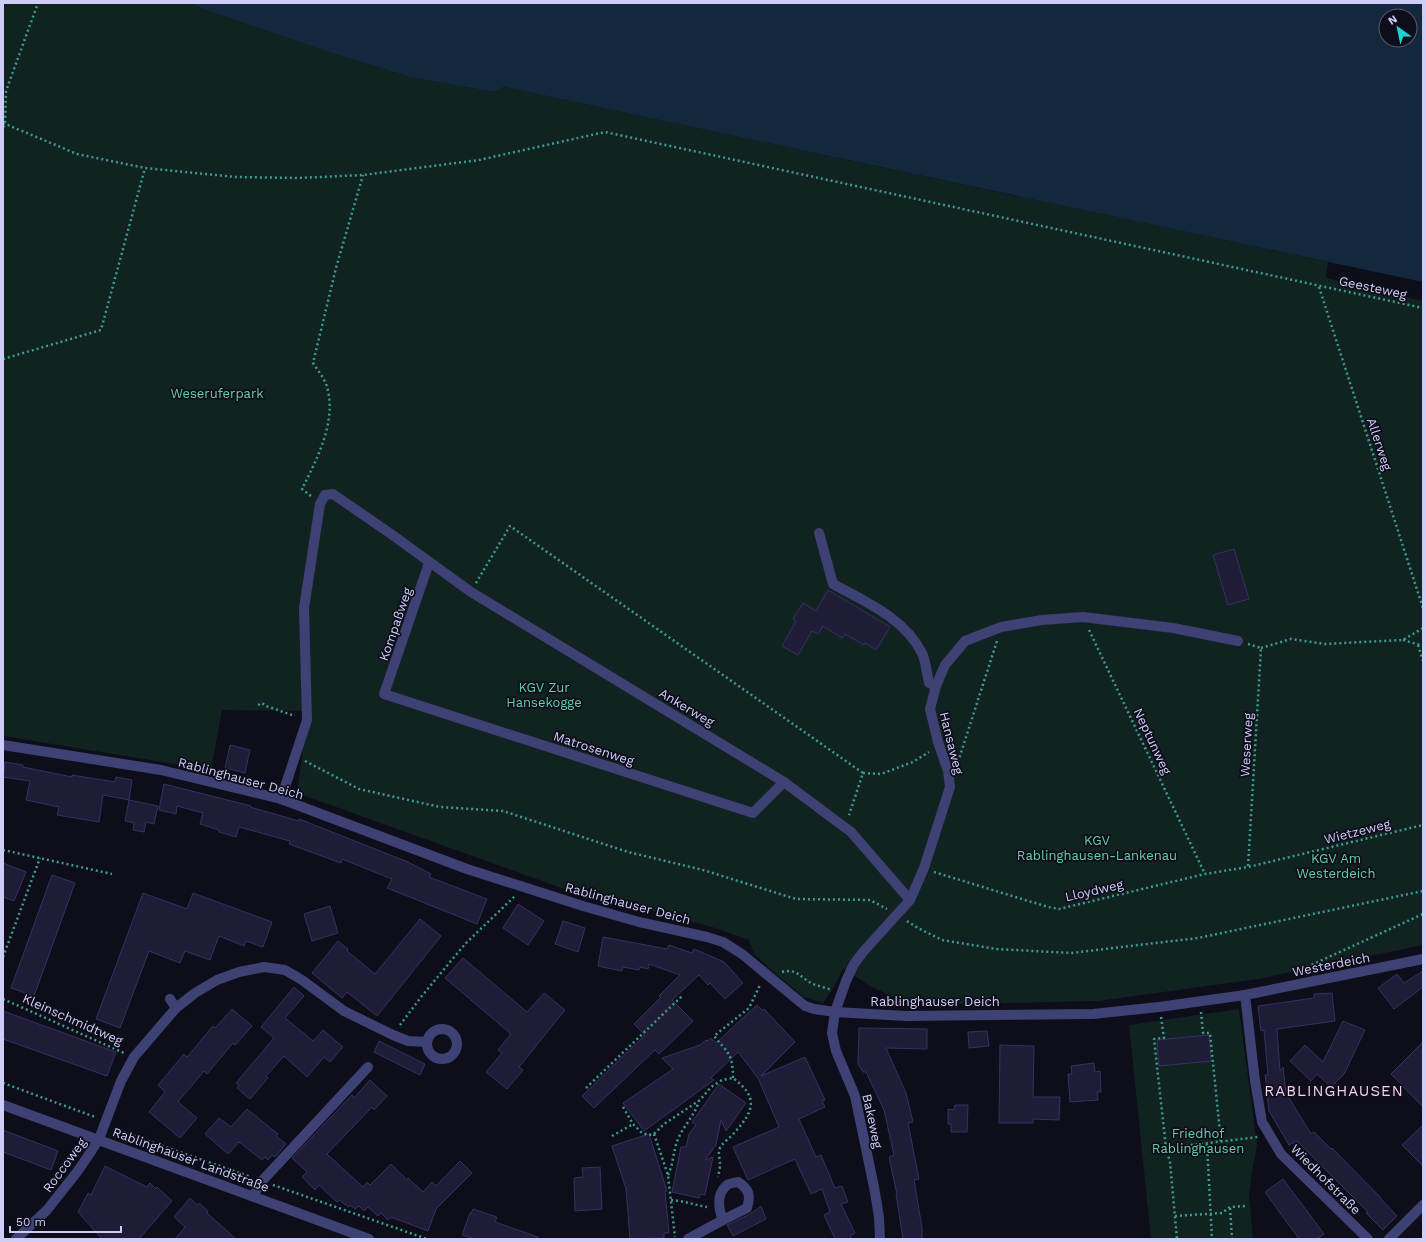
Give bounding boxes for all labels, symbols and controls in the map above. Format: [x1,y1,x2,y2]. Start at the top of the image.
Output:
north arrow [1378,8,1418,48]
text: N [1386,12,1400,28]
street label: Geesteweg [1338,273,1408,302]
park label: Weseruferpark [170,386,264,401]
street label: Allerweg [1364,416,1395,472]
street label: Kompaßweg [376,585,415,663]
park label: KGV Zur Hansekogge [506,680,582,710]
street label: Ankerweg [656,685,717,730]
street label: Neptunweg [1131,706,1174,777]
street label: Hansaweg [936,710,967,776]
street label: Weserweg [1237,712,1256,778]
street label: Matrosenweg [552,728,636,769]
street label: Rablinghauser Deich [176,754,305,802]
street label: Wietzeweg [1322,816,1392,847]
park label: KGV Rablinghausen-Lankenau [1017,833,1177,863]
park label: KGV Am Westerdeich [1297,851,1375,881]
street label: Lloydweg [1064,876,1125,904]
street label: Rablinghauser Deich [563,879,692,927]
street label: Westerdeich [1291,950,1371,979]
street label: Kleinschmidtweg [20,991,125,1048]
street label: Rablinghauser Deich [870,994,1000,1009]
district label: RABLINGHAUSEN [1264,1082,1404,1100]
street label: Bakeweg [859,1092,886,1150]
street label: Rablinghauser Landstraße [111,1124,271,1195]
park label: Friedhof Rablinghausen [1152,1126,1244,1156]
street label: Roccoweg [40,1135,89,1195]
street label: Wiedhofstraße [1288,1141,1364,1217]
scale bar [10,1208,121,1234]
text: 50 m [16,1215,46,1229]

